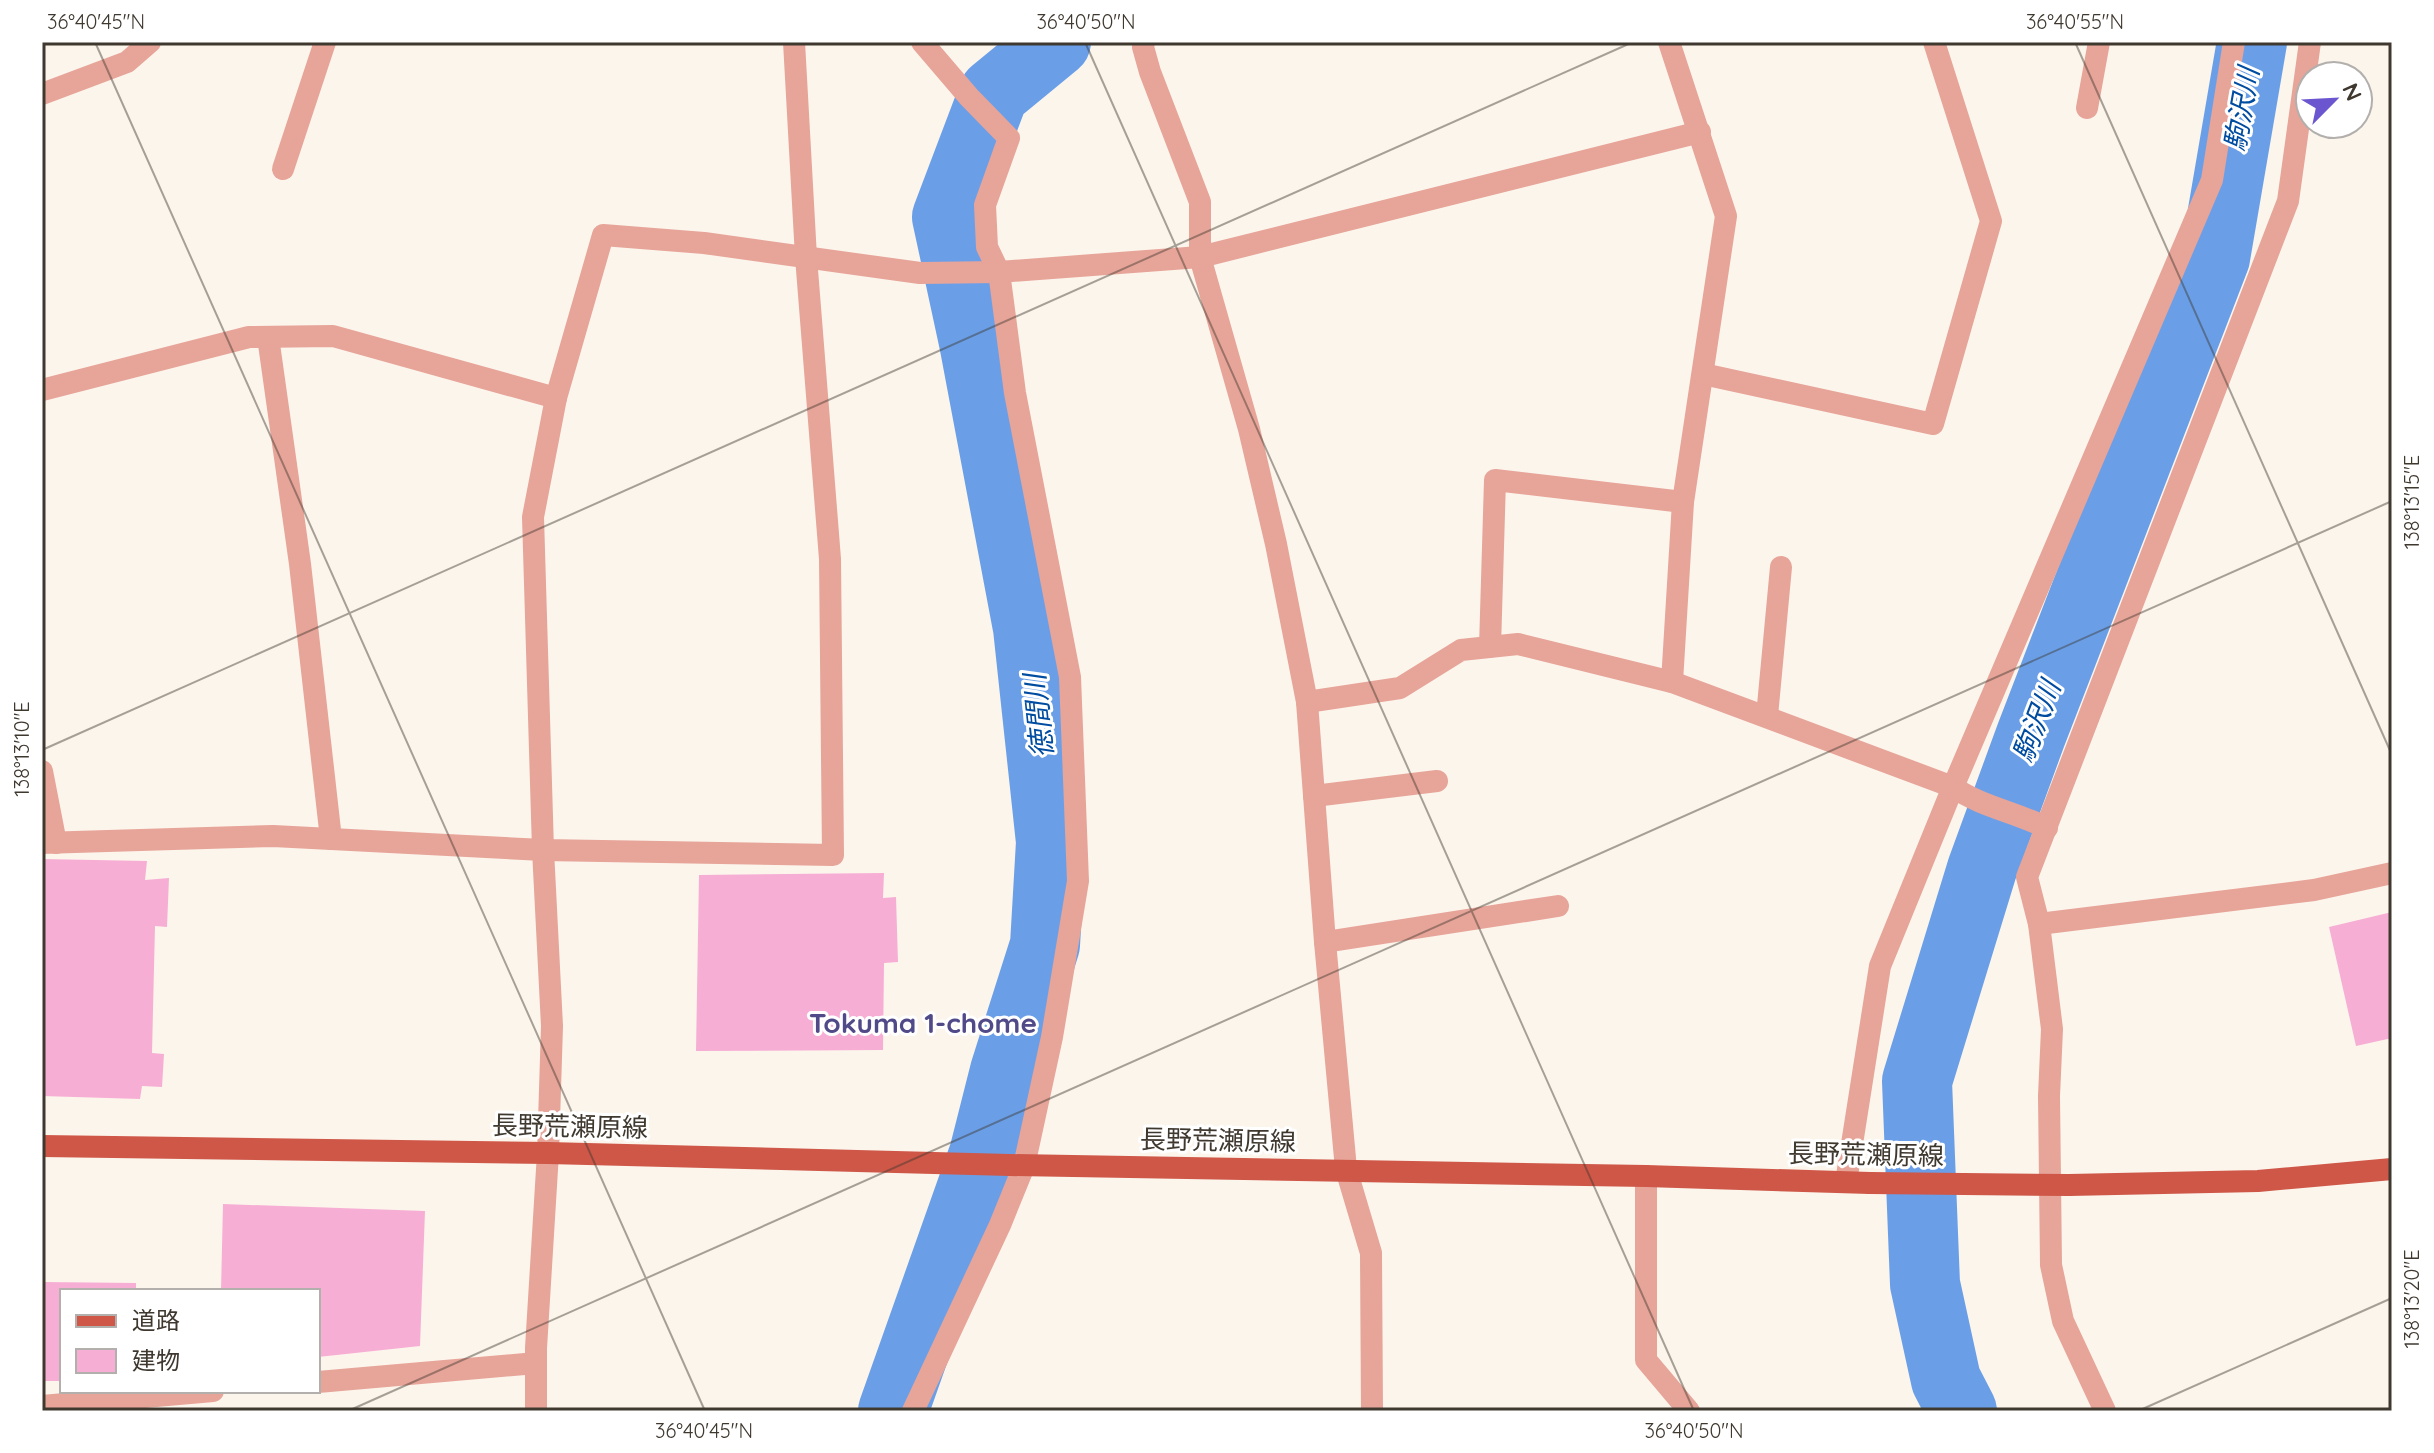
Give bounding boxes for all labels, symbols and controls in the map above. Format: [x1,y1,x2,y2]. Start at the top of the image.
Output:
text: 36°40'45"N [47,9,145,34]
text: 36°40'50"N [1036,9,1136,34]
text: 36°40'55"N [2026,9,2124,34]
north arrow [2294,60,2374,140]
water label: 駒沢川 [2216,62,2266,153]
text: N [2336,79,2368,105]
text: 138°13'15"E [2399,455,2424,549]
water label: 徳間川 [1016,669,1060,760]
water label: 駒沢川 [2005,673,2068,766]
text: 138°13'10"E [9,701,34,797]
district label: Tokuma 1-chome [809,1005,1037,1040]
street label: 長野荒瀬原線 [492,1108,648,1144]
street label: 長野荒瀬原線 [1140,1122,1296,1158]
street label: 長野荒瀬原線 [1788,1136,1944,1172]
text: 138°13'20"E [2399,1249,2424,1349]
legend [60,1289,320,1393]
text: 道路 [132,1305,180,1335]
text: 建物 [132,1345,180,1375]
text: 36°40'45"N [655,1418,753,1443]
text: 36°40'50"N [1644,1418,1744,1443]

